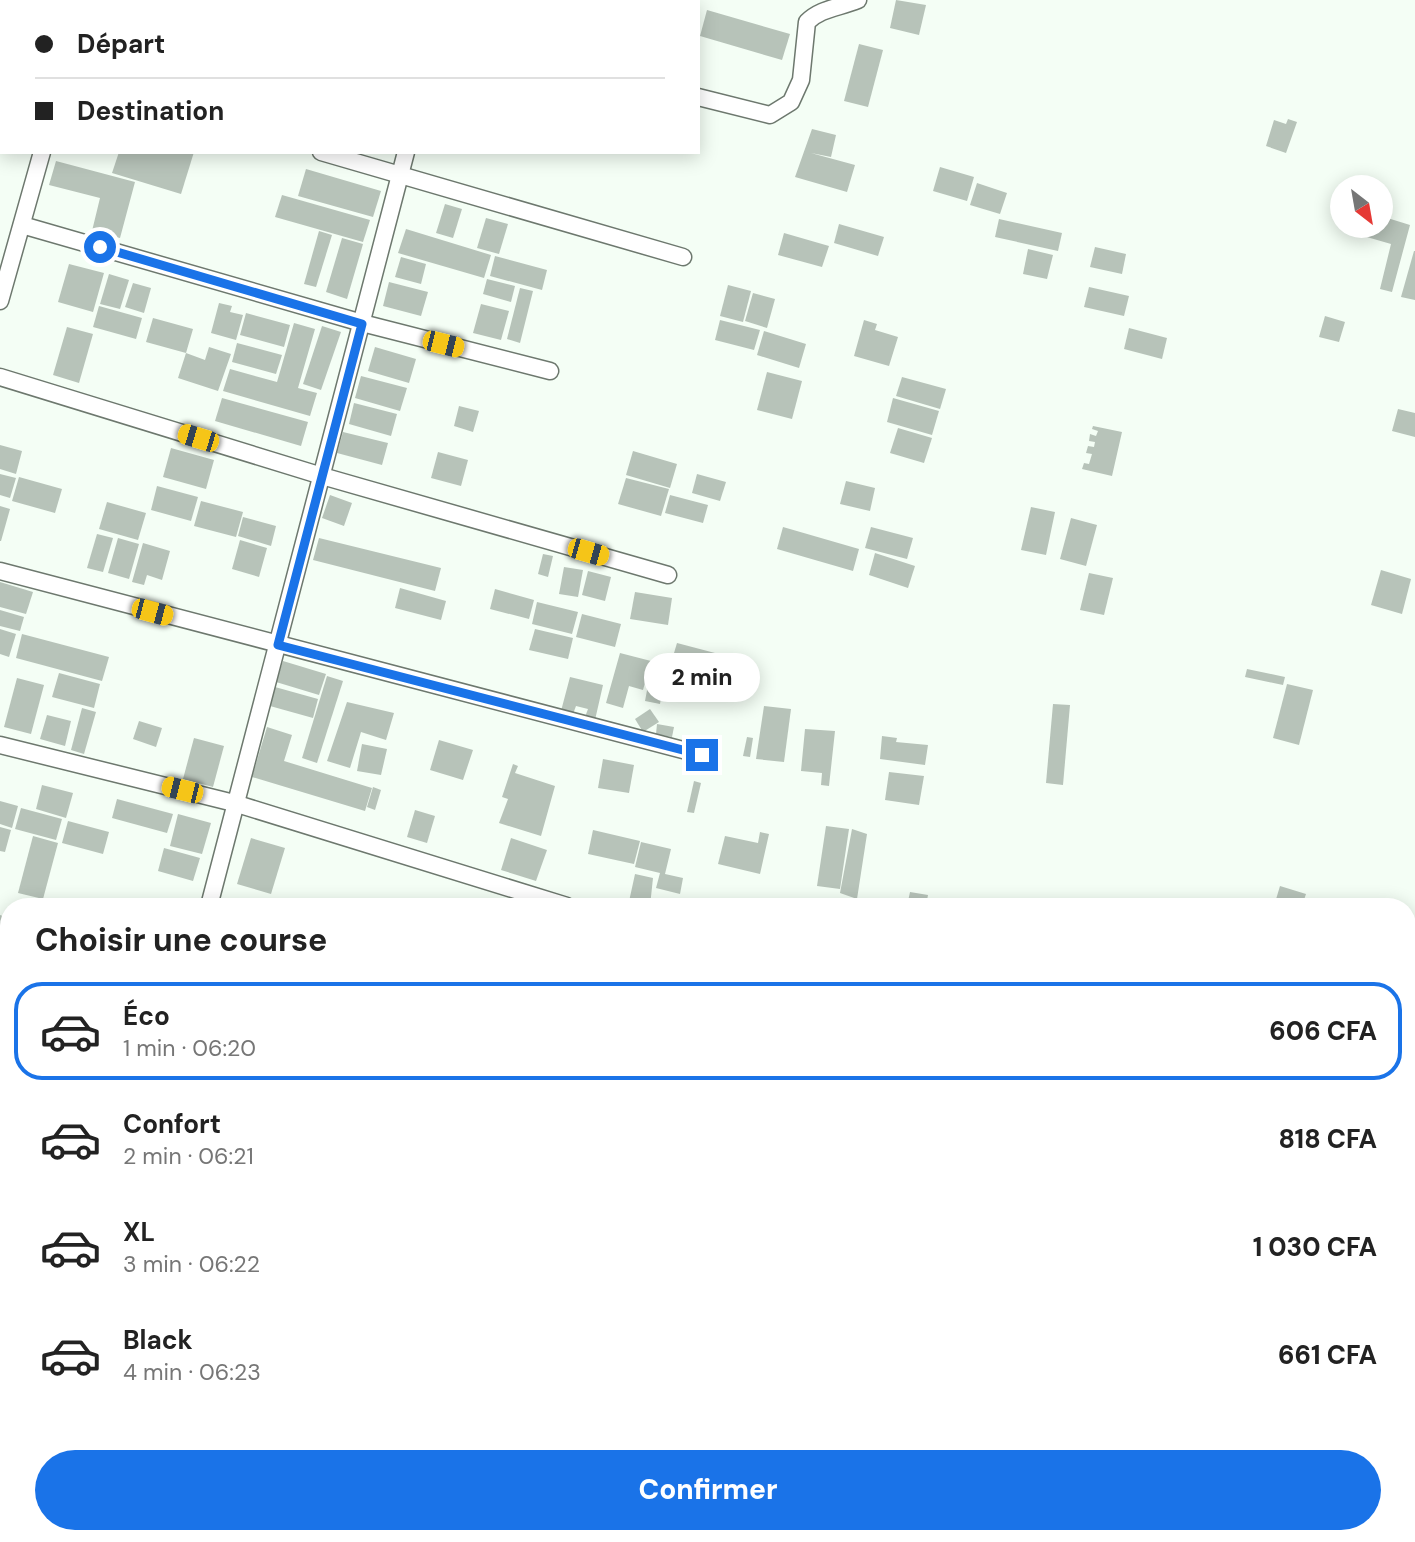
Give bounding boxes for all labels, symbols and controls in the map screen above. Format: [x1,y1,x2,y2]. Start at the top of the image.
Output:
text: Départ [77,27,165,61]
text: Destination [77,94,224,128]
north arrow [1330,175,1393,238]
map controls [1330,175,1393,238]
route start [84,231,116,263]
car [421,329,466,359]
car [175,422,222,454]
car [565,536,612,568]
car [129,596,176,628]
callout: 2 min [644,654,760,702]
text: 2 min [671,662,733,692]
route end [686,739,718,771]
car [160,775,205,805]
text: Choisir une course [35,919,327,961]
text: Éco [123,999,170,1033]
icon: car [39,1000,102,1063]
text: 606 CFA [1269,1014,1377,1048]
text: 1 min · 06:20 [123,1033,256,1063]
text: Confort [123,1107,221,1141]
icon: car [39,1108,102,1171]
text: 818 CFA [1279,1122,1377,1156]
text: 2 min · 06:21 [123,1141,254,1171]
text: XL [123,1215,155,1249]
icon: car [39,1216,102,1279]
text: 1 030 CFA [1253,1230,1377,1264]
text: 3 min · 06:22 [123,1249,260,1279]
text: Black [123,1323,193,1357]
icon: car [39,1324,102,1387]
text: 661 CFA [1278,1338,1377,1372]
text: 4 min · 06:23 [123,1357,261,1387]
button: Confirmer [35,1450,1381,1530]

